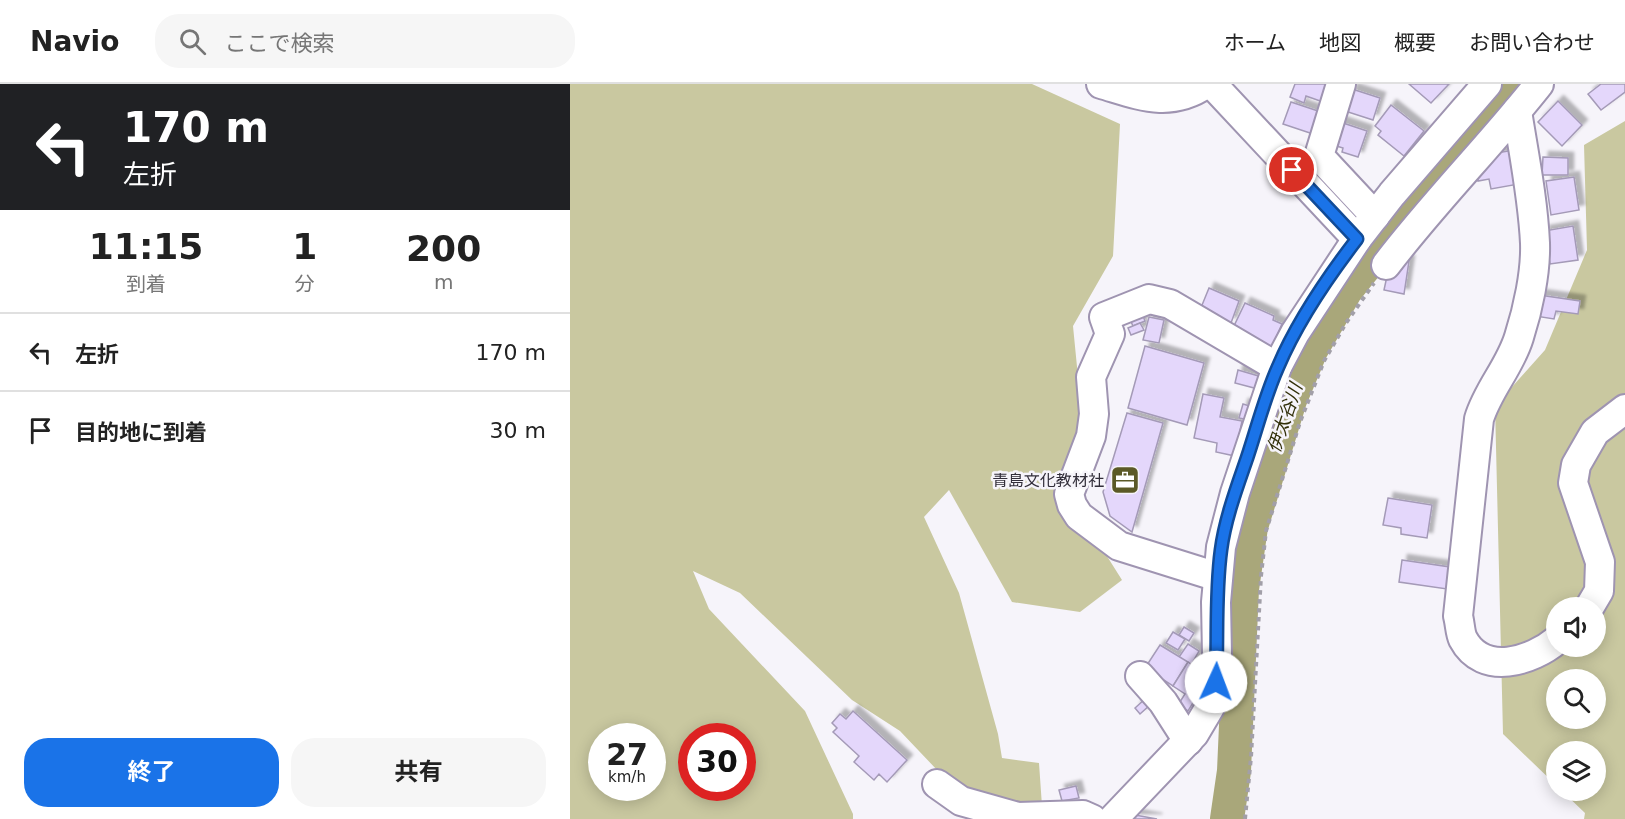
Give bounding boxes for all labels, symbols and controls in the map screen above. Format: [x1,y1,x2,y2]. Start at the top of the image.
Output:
search box [155,14,575,68]
text: Navio [30,25,119,58]
icon: search [176,25,209,58]
text: ここで検索 [224,31,334,56]
text: ホーム [1224,31,1286,55]
text: 地図 [1319,31,1361,55]
text: 概要 [1394,31,1436,55]
text: お問い合わせ [1469,31,1595,55]
text: 170 m [123,103,269,152]
icon: left [24,108,102,186]
pin [1266,144,1317,195]
icon: arrive [1275,153,1308,186]
text: 左折 [123,159,177,190]
text: 11:15 [89,226,203,267]
text: 1 [292,226,317,267]
text: 200 [406,228,481,269]
text: m [434,270,453,294]
text: 到着 [126,272,166,296]
text: 分 [295,272,315,296]
icon: left [24,336,57,369]
text: 170 m [476,340,546,365]
text: 左折 [75,342,119,367]
water label: 伊太谷川 [1263,378,1307,455]
icon: arrive [24,414,57,447]
text: 30 m [490,418,546,443]
text: 目的地に到着 [75,420,207,445]
office icon: 青島文化教材社 [1109,464,1141,496]
place label: 青島文化教材社 [992,471,1104,490]
map controls [1546,597,1606,801]
button: sound [1546,597,1606,657]
position arrow [1184,650,1248,714]
button: search [1546,669,1606,729]
speed limit sign: 30 [678,723,756,801]
text: 27 [606,737,648,772]
button: 終了 [24,738,279,807]
button: 共有 [291,738,546,807]
button: layers [1546,741,1606,801]
text: km/h [608,768,646,786]

